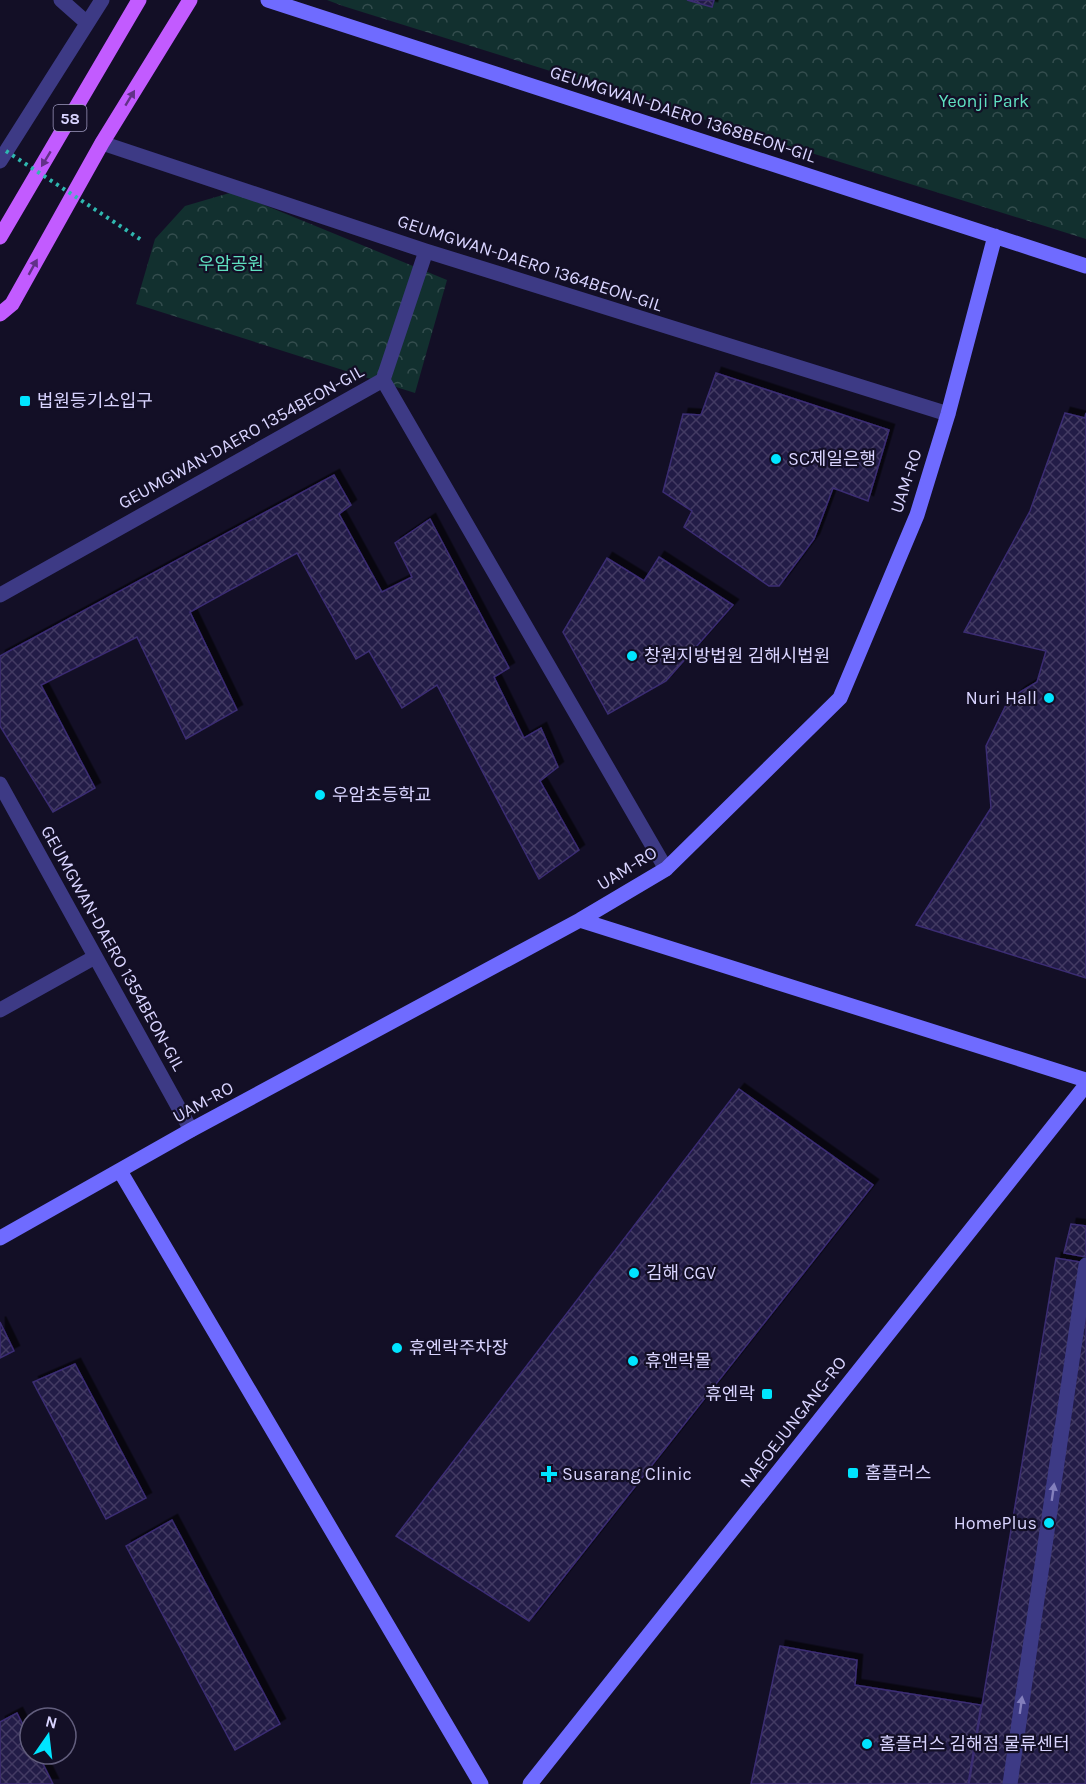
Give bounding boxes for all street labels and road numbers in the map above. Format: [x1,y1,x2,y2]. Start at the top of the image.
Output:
street label: GEUMGWAN-DAERO 1368BEON-GIL [547,61,819,168]
road number: 58 [54,105,86,131]
street label: GEUMGWAN-DAERO 1364BEON-GIL [395,210,666,317]
street label: GEUMGWAN-DAERO 1354BEON-GIL [114,360,368,514]
street label: UAM-RO [885,446,927,516]
street label: GEUMGWAN-DAERO 1354BEON-GIL [36,821,190,1075]
street label: UAM-RO [593,841,661,895]
street label: UAM-RO [169,1076,237,1128]
street label: NAEOEJUNGANG-RO [735,1352,851,1492]

